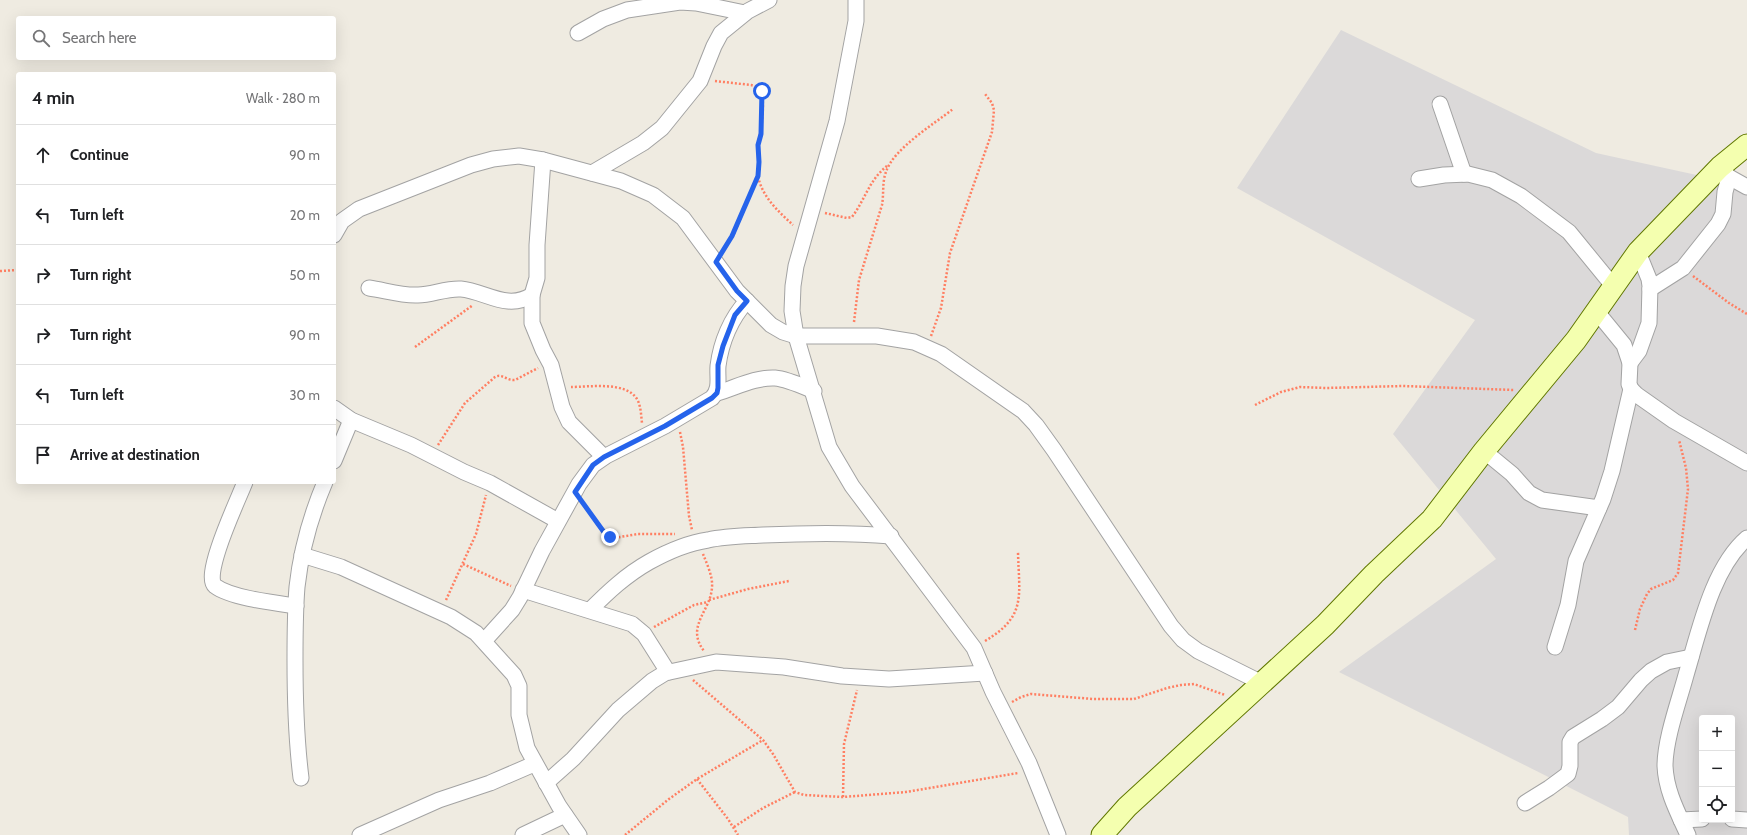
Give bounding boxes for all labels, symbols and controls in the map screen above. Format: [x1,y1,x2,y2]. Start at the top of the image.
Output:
search box [16,16,336,60]
icon: search [30,27,52,49]
text: Search here [62,29,137,47]
route start [753,82,771,100]
text: 4 min [32,88,75,108]
text: Walk · 280 m [246,90,320,106]
icon: ahead [32,144,54,166]
text: Continue [70,146,129,164]
text: 90 m [289,147,320,163]
icon: left [32,204,54,226]
text: Turn left [70,206,124,224]
text: 20 m [290,207,320,223]
icon: right [32,264,54,286]
text: Turn right [70,266,131,284]
text: 50 m [290,267,320,283]
icon: right [32,324,54,346]
text: Turn right [70,326,131,344]
text: 90 m [289,327,320,343]
icon: left [32,384,54,406]
text: Turn left [70,386,124,404]
text: 30 m [290,387,320,403]
icon: arrive [32,444,54,466]
text: Arrive at destination [70,446,200,464]
route end [601,528,619,546]
map controls [1699,715,1735,823]
button: + [1699,715,1735,751]
button: − [1699,751,1735,787]
button: locate [1699,787,1735,823]

